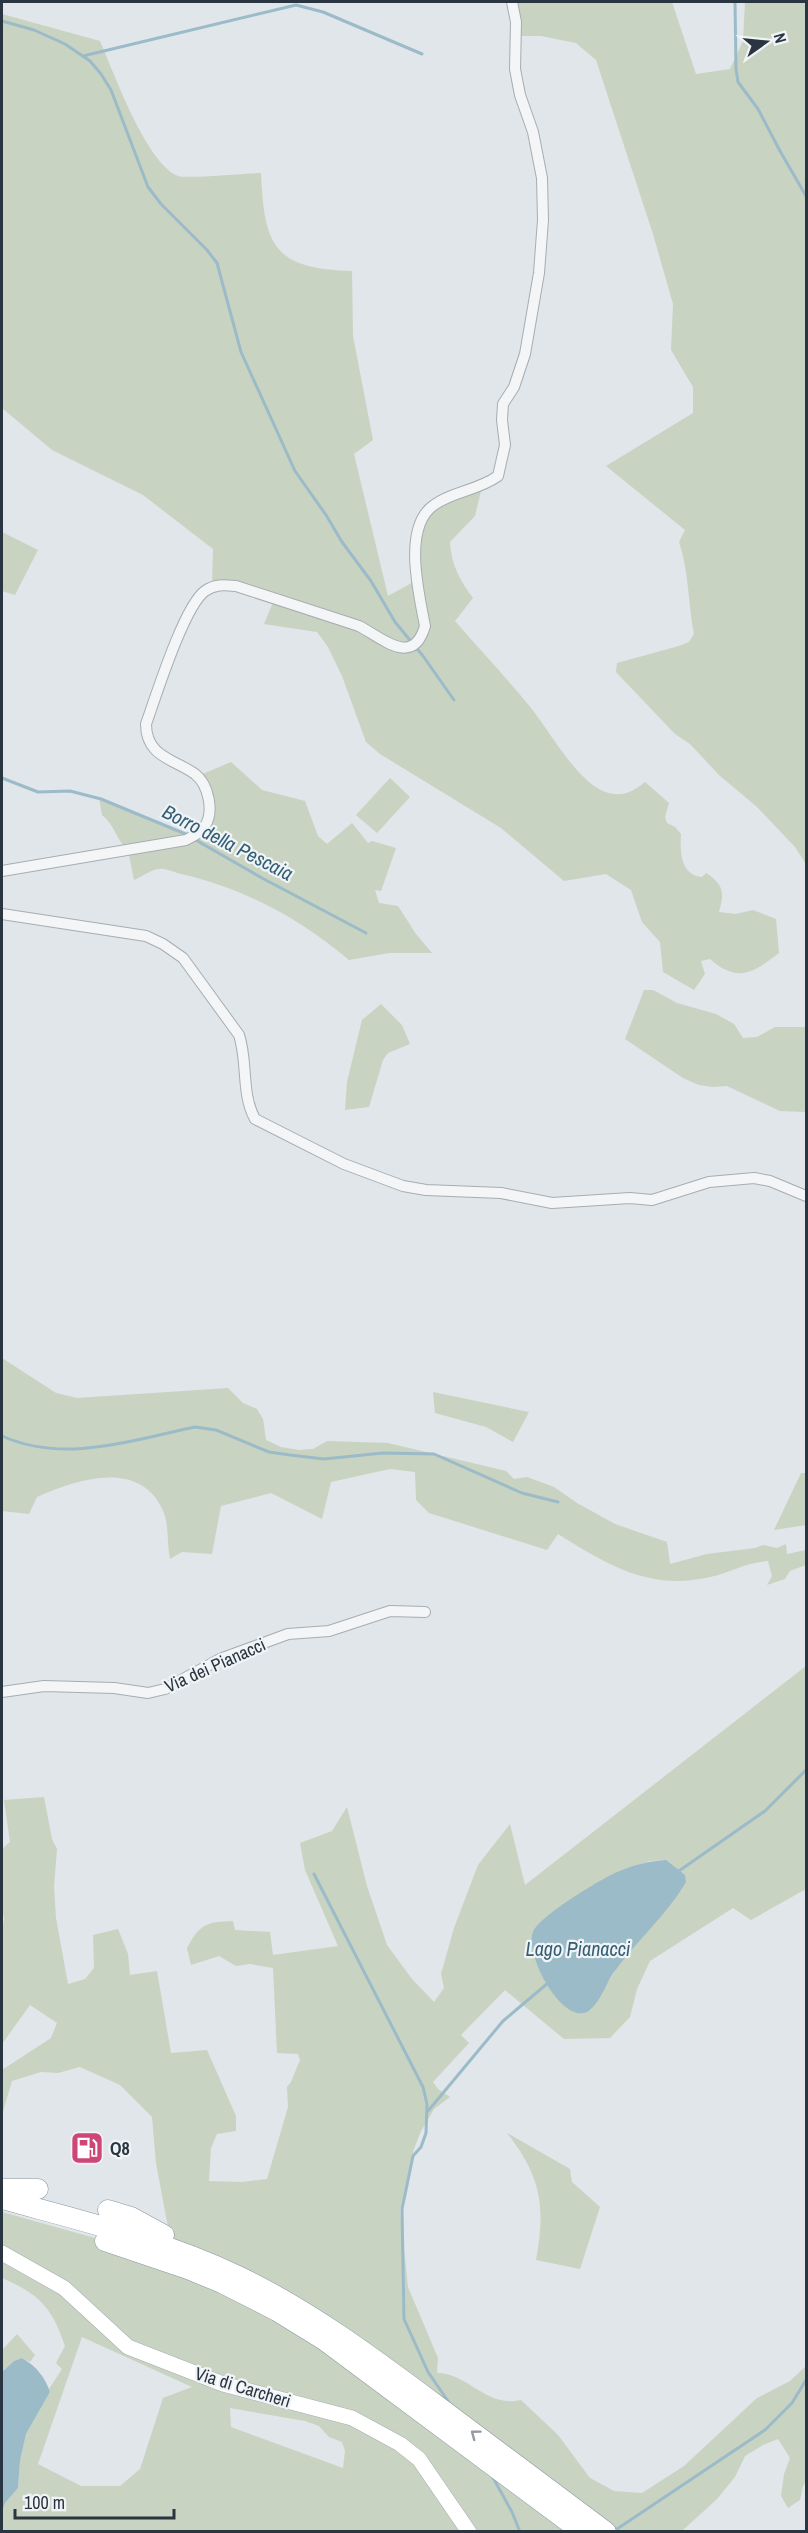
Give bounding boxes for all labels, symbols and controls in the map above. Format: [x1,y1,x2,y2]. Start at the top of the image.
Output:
north arrow [736,12,796,72]
text: N [769,31,792,46]
water label: Borro della Pescaia [158,797,298,887]
street label: Via dei Pianacci [161,1632,269,1698]
water label: Lago Pianacci [526,1935,631,1962]
fuel station icon: Q8 [69,2130,105,2166]
place label: Q8 [110,2136,130,2161]
street label: Via di Carcheri [192,2361,294,2413]
one-way arrow [471,2430,482,2441]
scale bar [15,2482,174,2520]
text: 100 m [24,2490,65,2515]

